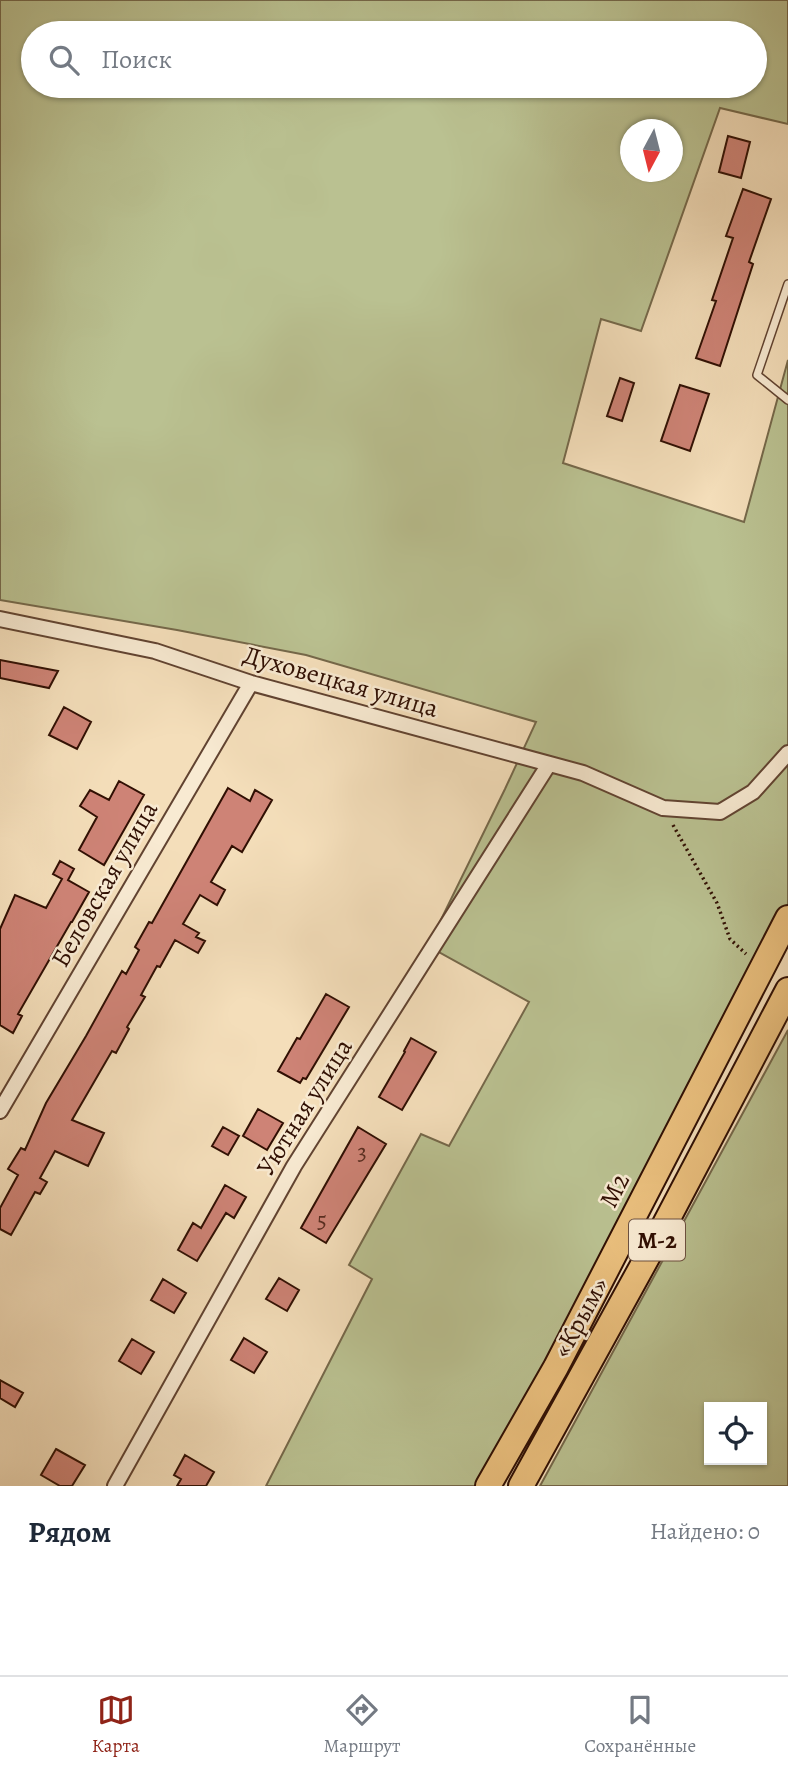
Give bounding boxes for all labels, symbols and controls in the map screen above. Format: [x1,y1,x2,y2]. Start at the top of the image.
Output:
search box [21,21,767,98]
icon: search [45,41,83,79]
text: Поиск [101,42,172,77]
north arrow [620,119,683,182]
street label: Духовецкая улица [239,637,443,726]
street label: Беловская улица [43,795,166,974]
street label: Уютная улица [248,1032,361,1183]
house number: 3 [357,1137,367,1168]
street label: М2 [591,1167,638,1213]
house number: 5 [317,1205,327,1236]
road number: М-2 [629,1220,685,1260]
street label: «Крым» [544,1271,617,1364]
map controls [704,1402,767,1465]
button: locate [704,1402,767,1465]
text: Рядом [28,1512,111,1552]
text: Найдено: 0 [650,1516,760,1547]
tab: Карта [92,1691,140,1759]
tab: Маршрут [323,1691,400,1759]
tab: Сохранённые [584,1691,696,1759]

